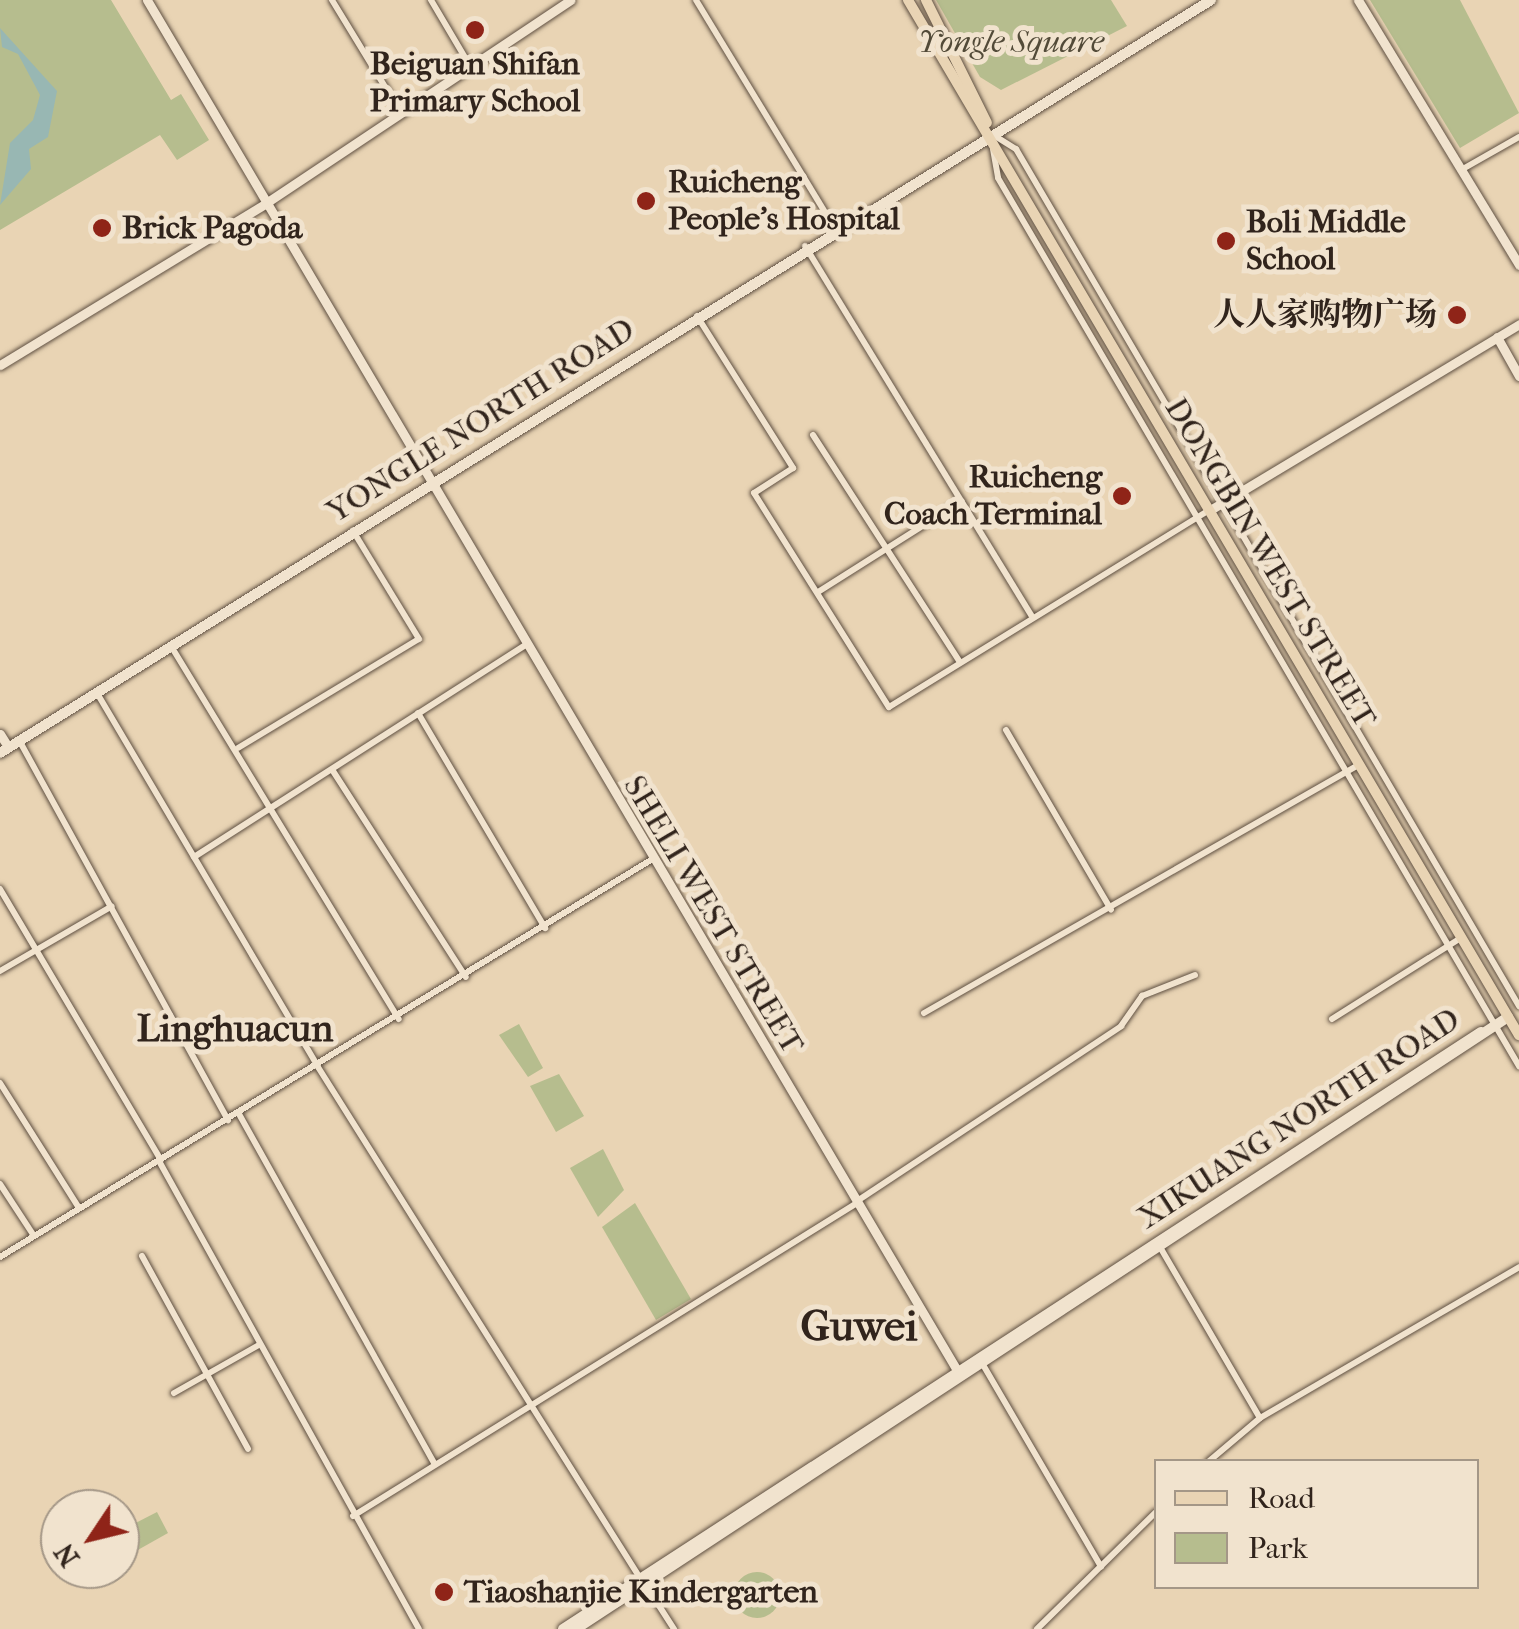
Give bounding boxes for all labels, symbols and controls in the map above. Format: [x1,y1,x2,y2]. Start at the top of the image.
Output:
marker: Beiguan Shifan Primary School [464,19,486,41]
park label: Yongle Square [918,23,1104,61]
place label: Beiguan Shifan Primary School [370,46,580,121]
place label: Ruicheng People's Hospital [668,164,900,239]
marker: Ruicheng People's Hospital [633,188,659,214]
place label: Boli Middle School [1246,204,1406,279]
place label: Brick Pagoda [122,209,302,247]
marker: Brick Pagoda [91,217,113,239]
marker: Boli Middle School [1215,230,1237,252]
place label: 人人家购物广场 [1213,296,1437,334]
marker: 人人家购物广场 [1446,304,1468,326]
street label: YONGLE NORTH ROAD [320,311,642,531]
street label: DONGBIN WEST STREET [1156,391,1384,735]
place label: Ruicheng Coach Terminal [884,459,1102,534]
marker: Ruicheng Coach Terminal [1111,485,1133,507]
street label: SHELI WEST STREET [615,769,811,1061]
street label: XIKUANG NORTH ROAD [1131,1000,1467,1238]
district label: Linghuacun [137,1006,333,1052]
district label: Guwei [801,1302,917,1352]
legend [1154,1459,1479,1589]
text: Road [1248,1481,1315,1516]
north arrow [40,1489,140,1589]
text: Park [1248,1531,1308,1566]
text: N [47,1537,86,1574]
place label: Tiaoshanjie Kindergarten [464,1573,818,1611]
marker: Tiaoshanjie Kindergarten [433,1581,455,1603]

